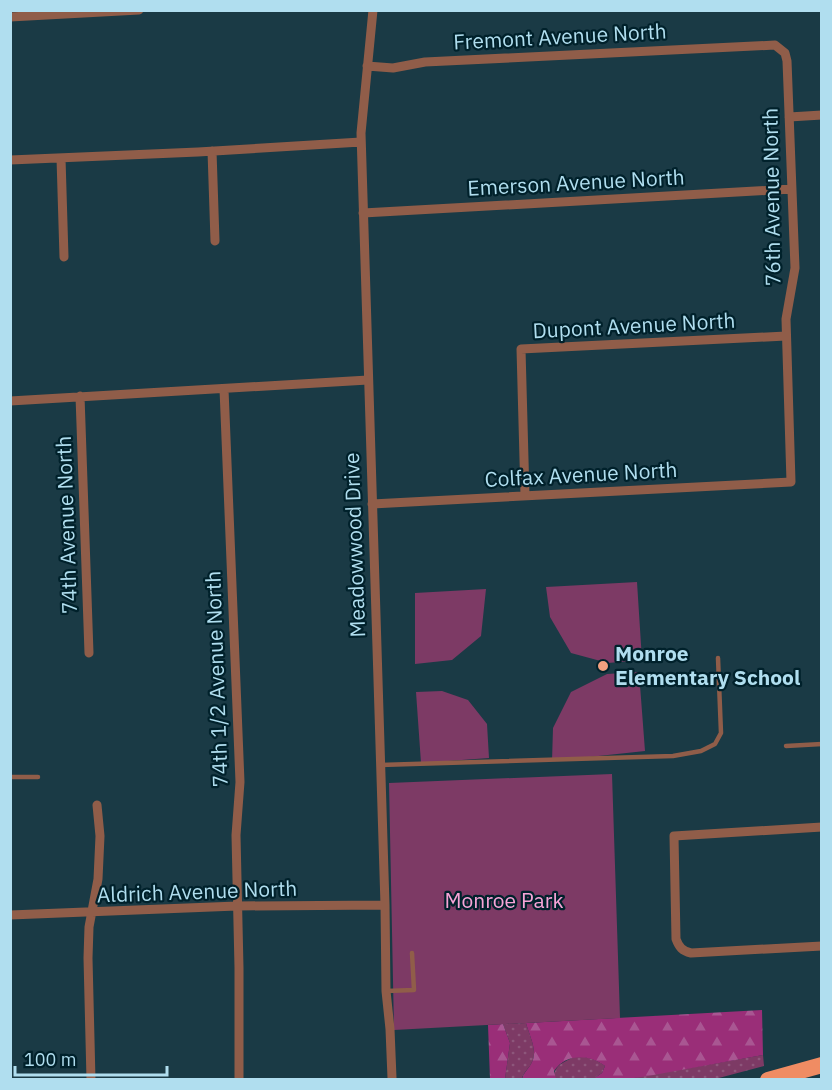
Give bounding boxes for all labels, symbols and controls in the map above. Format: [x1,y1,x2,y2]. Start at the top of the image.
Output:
street label: Fremont Avenue North [453,16,667,56]
street label: 76th Avenue North [755,108,787,286]
street label: Emerson Avenue North [467,162,685,202]
street label: Dupont Avenue North [532,306,736,344]
street label: 74th Avenue North [49,435,83,615]
street label: Meadowwood Drive [337,452,371,638]
street label: Colfax Avenue North [484,455,678,493]
street label: 74th 1/2 Avenue North [198,570,234,788]
place label: Monroe Elementary School [615,639,800,691]
marker: Monroe Elementary School [596,659,610,673]
street label: Aldrich Avenue North [96,874,298,908]
park label: Monroe Park [444,886,564,914]
scale bar [15,1039,166,1077]
text: 100 m [24,1048,76,1071]

